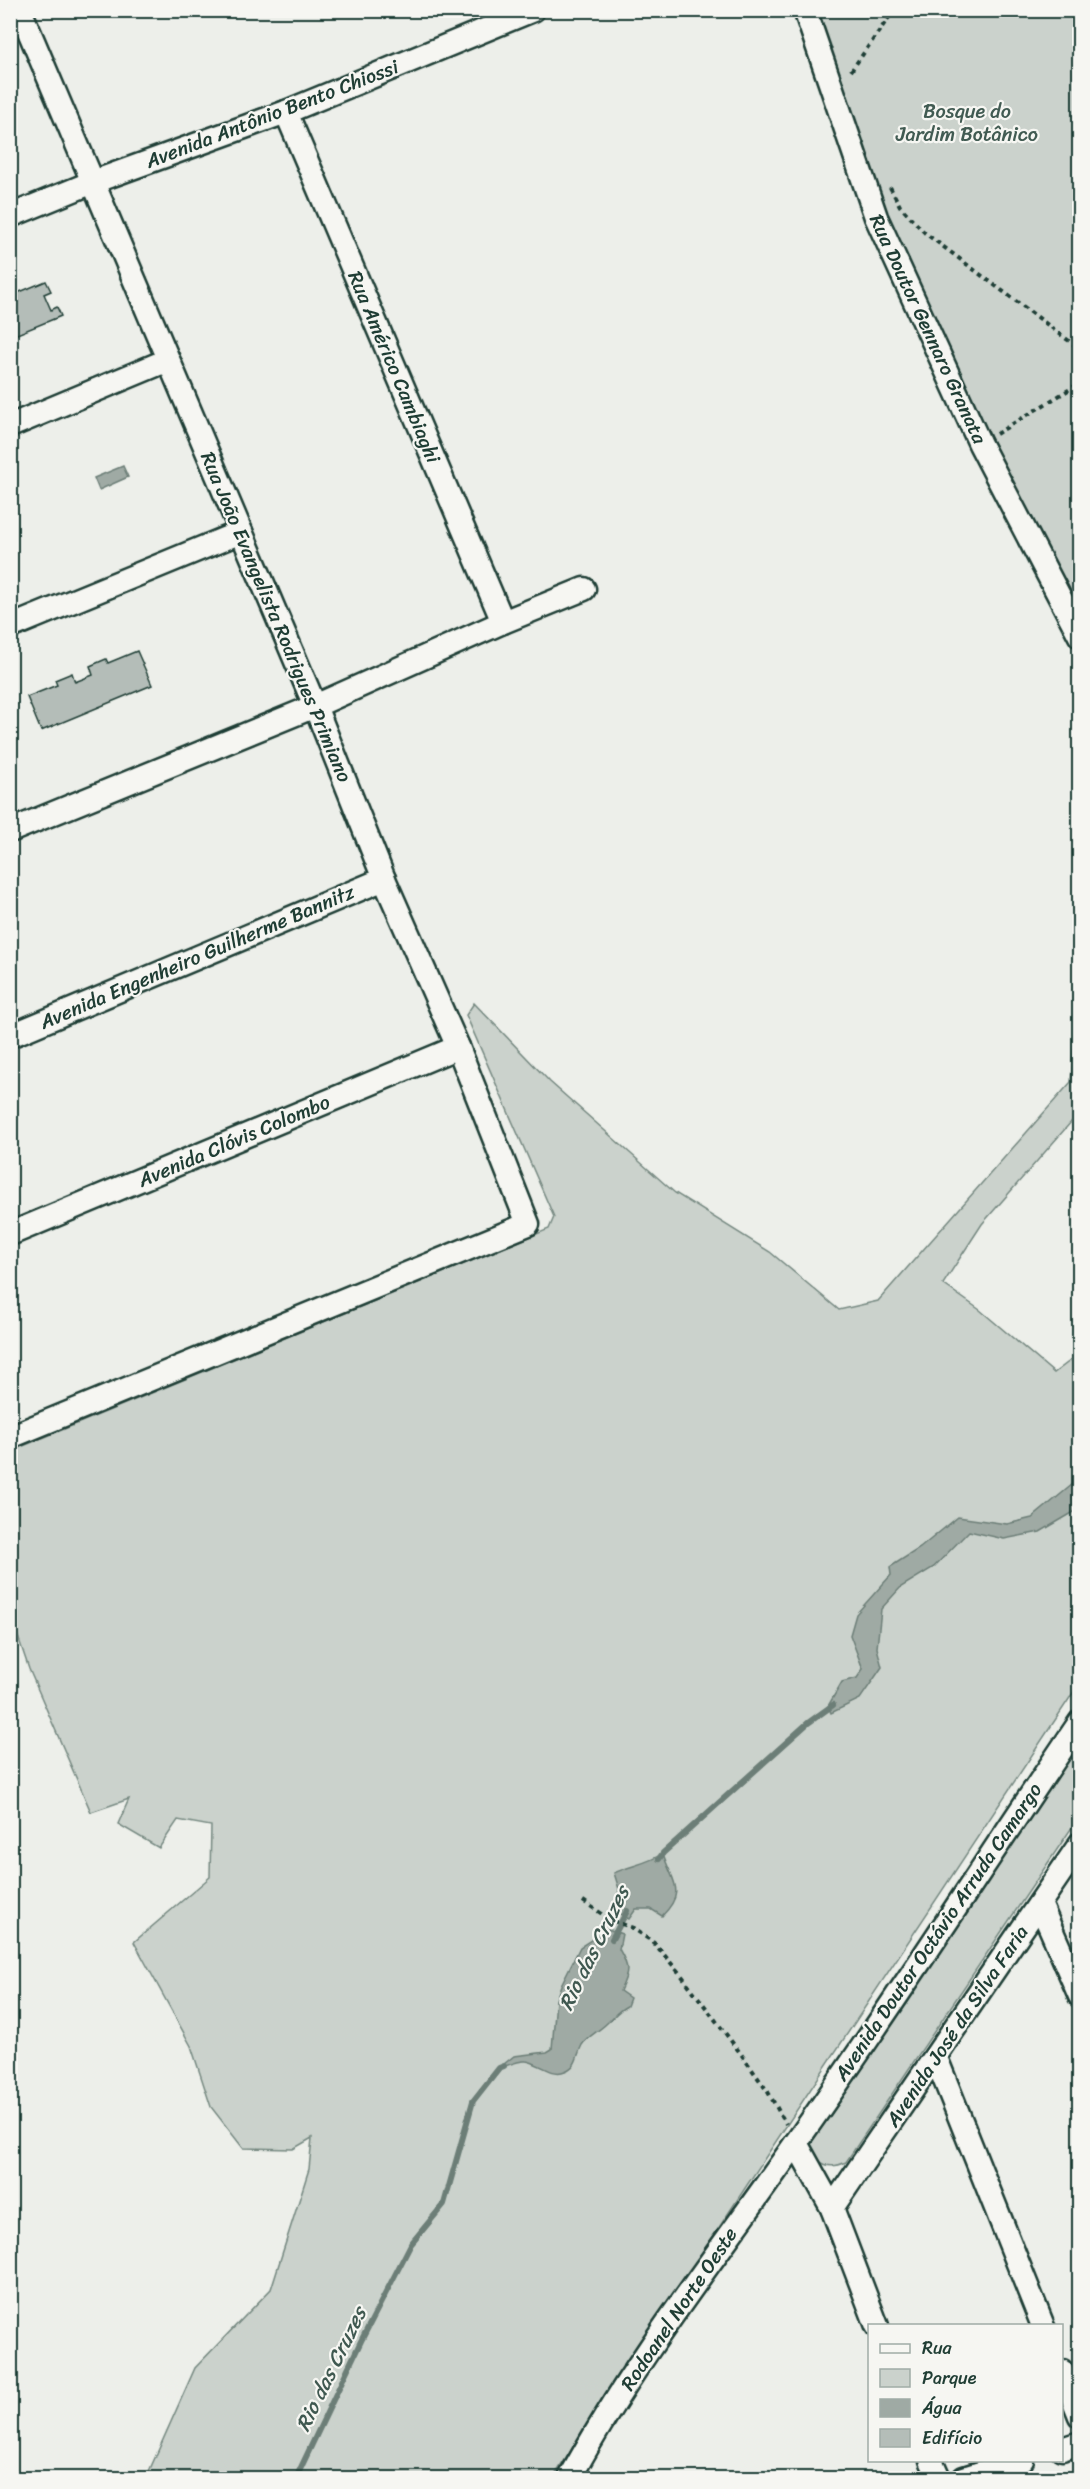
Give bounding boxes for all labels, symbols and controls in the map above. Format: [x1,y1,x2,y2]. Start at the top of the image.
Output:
street label: Avenida Antônio Bento Chiossi [139,49,405,179]
park label: Bosque do Jardim Botânico [895,94,1038,152]
street label: Rua Doutor Gennaro Granata [859,208,997,451]
street label: Rua Américo Cambiaghi [338,265,451,470]
street label: Rua João Evangelista Rodrigues Primiano [190,446,362,788]
street label: Avenida Engenheiro Guilherme Bannitz [33,874,360,1040]
street label: Avenida Clóvis Colombo [132,1085,336,1198]
street label: Avenida Doutor Octávio Arruda Camargo [824,1775,1051,2089]
water label: Rio das Cruzes [547,1877,642,2017]
street label: Avenida José da Silva Faria [875,1918,1038,2135]
street label: Rodoanel Norte Oeste [611,2220,747,2398]
water label: Rio das Cruzes [284,2298,379,2438]
legend [868,2324,1063,2462]
text: Rua [922,2332,953,2364]
text: Parque [922,2362,977,2394]
text: Água [921,2392,963,2424]
text: Edifício [922,2422,982,2454]

